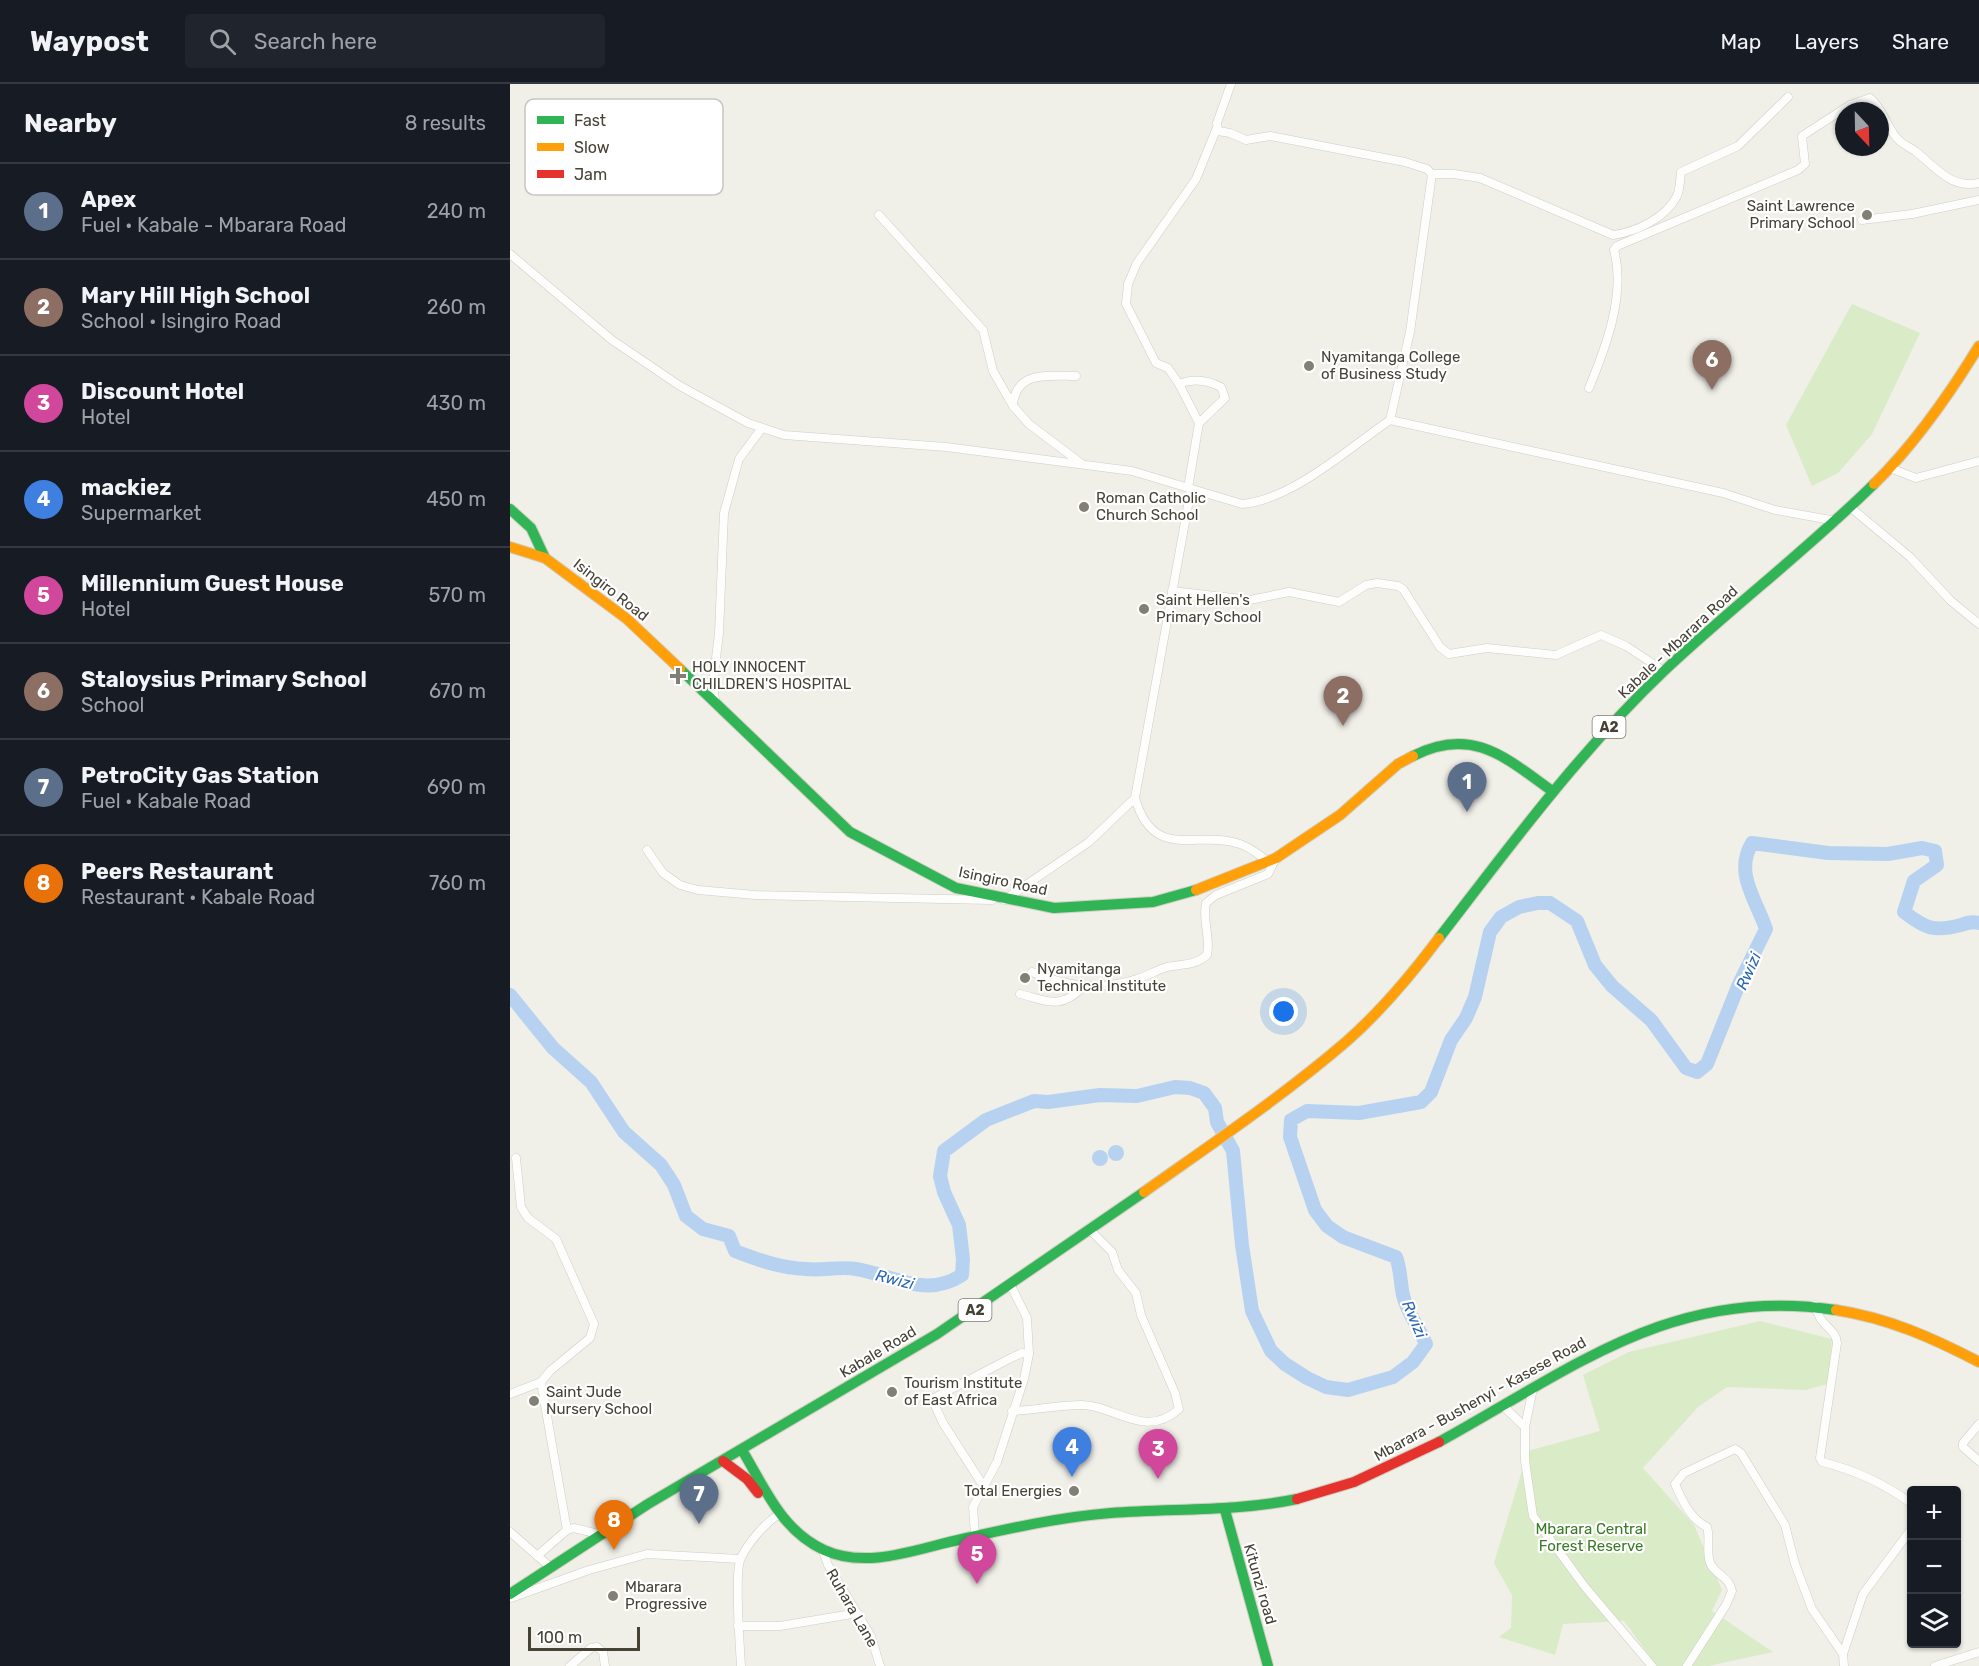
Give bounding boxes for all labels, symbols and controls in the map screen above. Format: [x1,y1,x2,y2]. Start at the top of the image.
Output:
search box [185,14,605,68]
text: Waypost [30,25,149,58]
icon: search [206,25,239,58]
text: Search here [254,28,377,55]
text: Map [1720,29,1761,54]
text: Layers [1794,29,1859,54]
text: Share [1892,29,1949,54]
legend [525,99,723,195]
north arrow [1835,102,1889,156]
text: Nearby [24,108,117,139]
text: 8 results [405,111,486,135]
text: Fast [574,111,606,130]
text: Slow [574,138,610,157]
text: Jam [574,165,607,184]
text: Apex [81,186,136,213]
place label: Saint Lawrence Primary School [1747,197,1855,232]
text: 1 [39,199,48,223]
text: 240 m [427,199,486,223]
marker: Saint Lawrence Primary School [1860,208,1874,222]
text: Fuel · Kabale - Mbarara Road [81,213,346,237]
text: Mary Hill High School [81,282,310,309]
text: 2 [37,295,50,319]
text: 260 m [427,295,486,319]
text: School · Isingiro Road [81,309,281,333]
pin: 6 [1692,340,1732,390]
place label: Nyamitanga College of Business Study [1321,348,1460,383]
marker: Nyamitanga College of Business Study [1302,359,1316,373]
text: Discount Hotel [81,378,244,405]
text: 3 [37,391,50,415]
text: 430 m [426,391,486,415]
text: Hotel [81,405,131,429]
text: mackiez [81,474,171,501]
text: 4 [37,487,50,511]
text: 450 m [426,487,486,511]
place label: Roman Catholic Church School [1096,489,1206,524]
marker: Roman Catholic Church School [1077,500,1091,514]
text: Supermarket [81,501,201,525]
street label: Isingiro Road [570,555,652,625]
text: Millennium Guest House [81,570,344,597]
street label: Kabale - Mbarara Road [1614,582,1742,702]
text: 5 [37,583,50,607]
text: 570 m [428,583,486,607]
place label: Saint Hellen's Primary School [1156,591,1261,626]
text: Hotel [81,597,131,621]
marker: Saint Hellen's Primary School [1137,602,1151,616]
place label: HOLY INNOCENT CHILDREN'S HOSPITAL [692,658,852,693]
text: Staloysius Primary School [81,666,367,693]
marker: HOLY INNOCENT CHILDREN'S HOSPITAL [669,667,687,685]
pin: 2 [1324,676,1362,726]
text: 6 [37,679,50,703]
text: 670 m [429,679,486,703]
text: School [81,693,144,717]
road number: A2 [1592,716,1626,738]
text: PetroCity Gas Station [81,762,319,789]
pin: 1 [1448,762,1486,812]
text: 7 [38,775,49,799]
text: 690 m [427,775,486,799]
text: Fuel · Kabale Road [81,789,251,813]
text: Peers Restaurant [81,858,273,885]
street label: Isingiro Road [957,863,1049,899]
text: 8 [37,871,50,895]
text: 760 m [429,871,486,895]
text: Restaurant · Kabale Road [81,885,315,909]
water label: Rwizi [1732,948,1766,993]
place label: Nyamitanga Technical Institute [1037,960,1166,995]
marker: Nyamitanga Technical Institute [1018,971,1032,985]
your location [1269,997,1298,1026]
water label: Rwizi [874,1266,917,1294]
water label: Rwizi [1398,1297,1431,1342]
road number: A2 [958,1299,992,1321]
street label: Kabale Road [837,1322,919,1382]
street label: Mbarara - Bushenyi - Kasese Road [1371,1333,1589,1465]
place label: Tourism Institute of East Africa [904,1374,1022,1409]
place label: Saint Jude Nursery School [546,1383,652,1418]
marker: Tourism Institute of East Africa [885,1385,899,1399]
marker: Saint Jude Nursery School [527,1394,541,1408]
pin: 4 [1052,1428,1092,1477]
pin: 3 [1138,1430,1178,1479]
pin: 7 [680,1474,718,1524]
place label: Total Energies [964,1482,1062,1500]
marker: Total Energies [1067,1484,1081,1498]
map controls [1907,1486,1961,1648]
button: + [1907,1486,1961,1540]
pin: 8 [594,1500,634,1550]
park label: Mbarara Central Forest Reserve [1535,1520,1647,1555]
pin: 5 [958,1534,996,1584]
button: − [1907,1540,1961,1594]
street label: Kitunzi road [1240,1542,1280,1626]
street label: Ruhara Lane [822,1565,882,1651]
place label: Mbarara Progressive [625,1578,707,1613]
marker: Mbarara Progressive [606,1589,620,1603]
button: layers [1907,1594,1961,1648]
scale bar [528,1624,640,1652]
text: 100 m [537,1628,582,1647]

